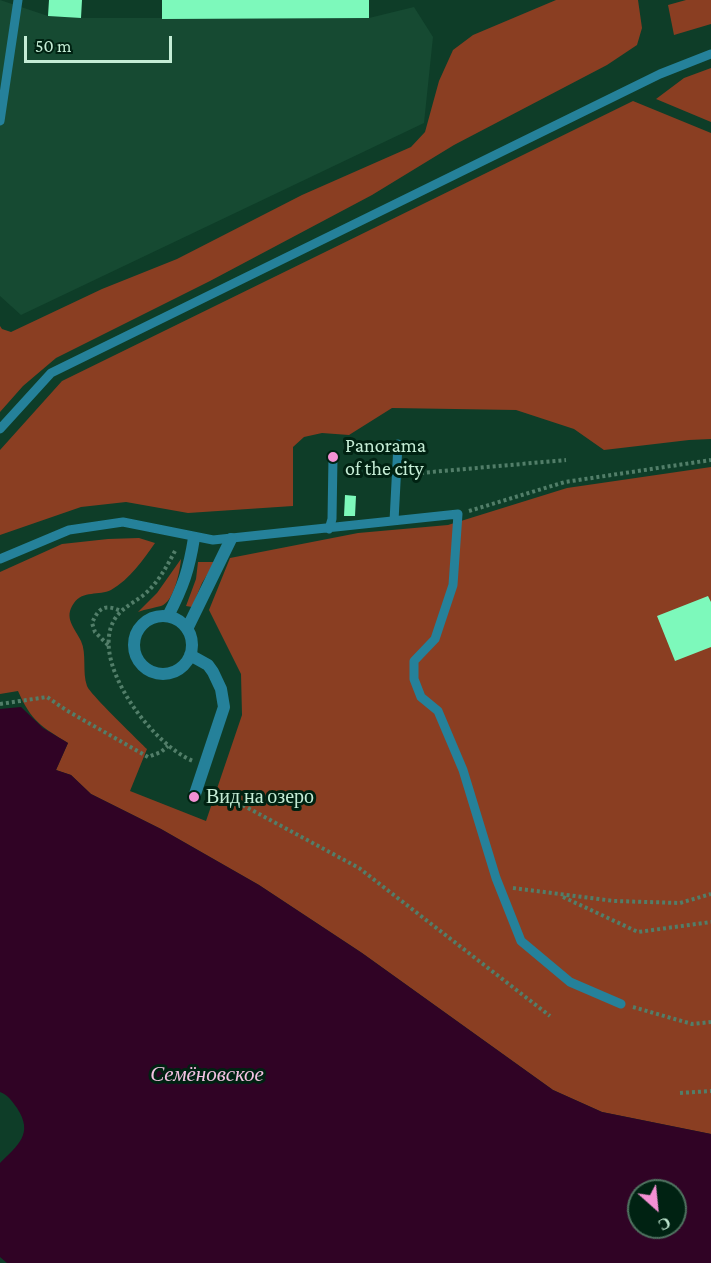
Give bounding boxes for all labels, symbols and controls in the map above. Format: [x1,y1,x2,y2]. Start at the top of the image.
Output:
scale bar [27,24,176,62]
text: 50 m [35,36,72,56]
place label: Panorama of the city [345,434,426,481]
marker: Panorama of the city [326,450,340,464]
place label: Вид на озеро [206,785,314,809]
marker: Вид на озеро [187,790,201,804]
water label: Семёновское [150,1062,264,1088]
north arrow [627,1179,687,1239]
text: С [655,1214,674,1234]

